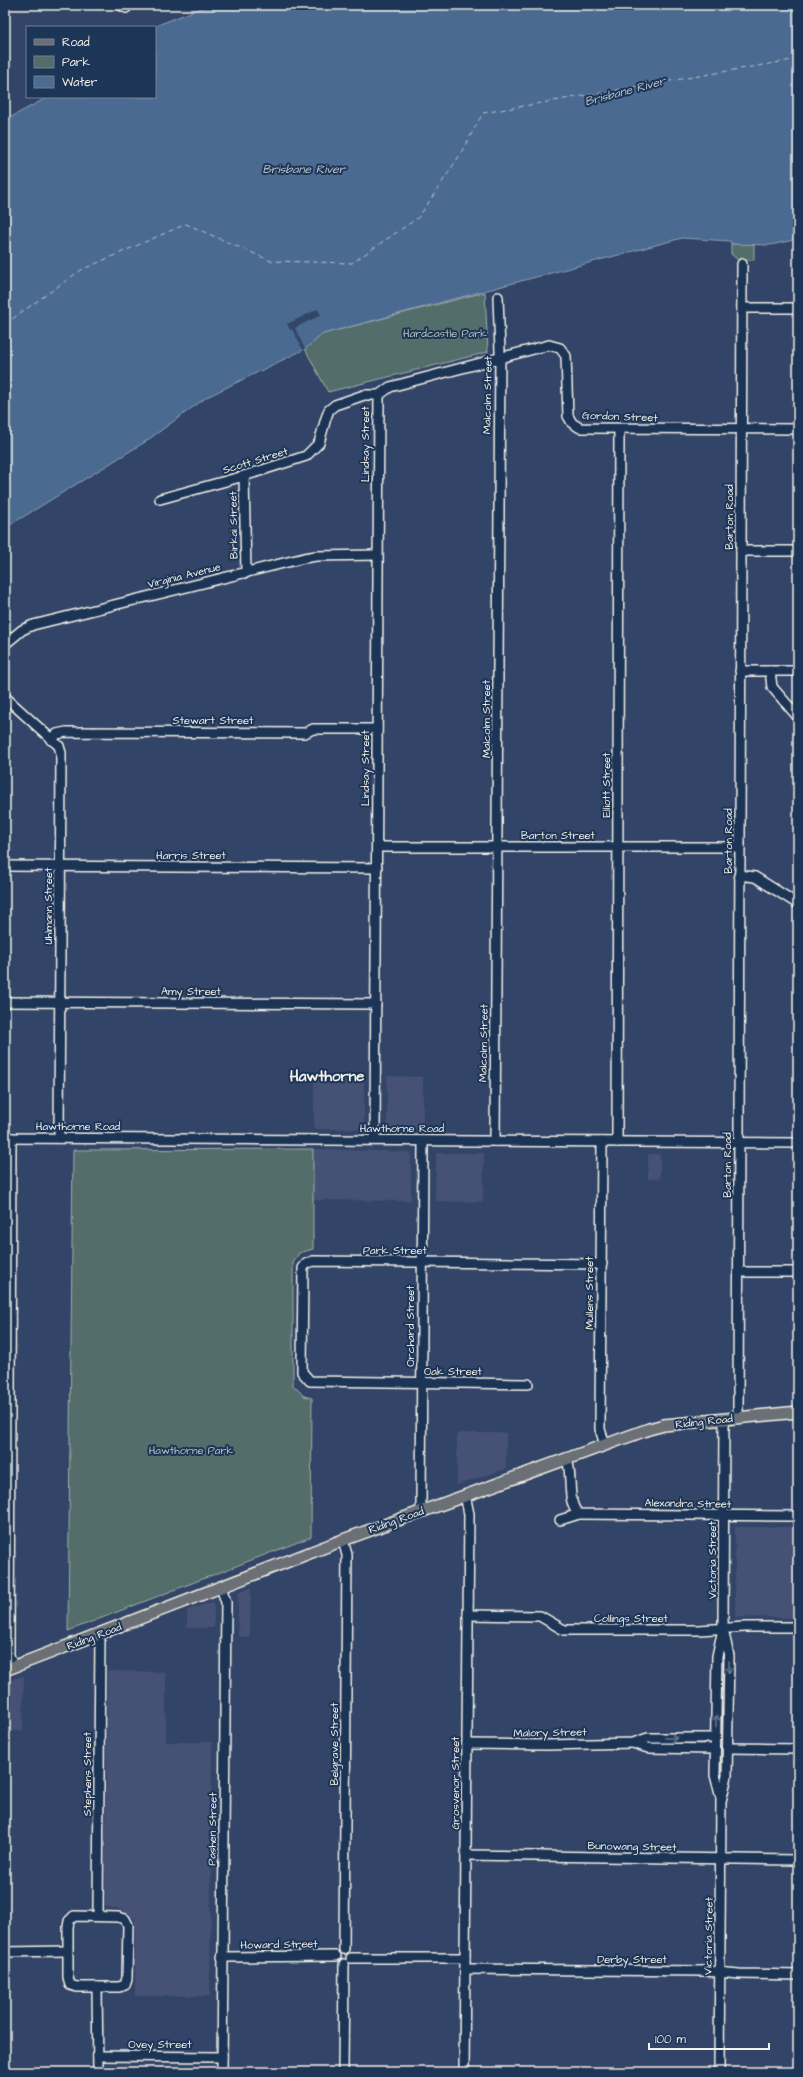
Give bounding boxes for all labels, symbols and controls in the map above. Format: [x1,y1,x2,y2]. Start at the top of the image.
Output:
legend [26,26,156,98]
text: Road [62,34,90,51]
text: Park [62,54,90,71]
water label: Brisbane River [583,72,669,110]
text: Water [62,74,98,91]
water label: Brisbane River [263,161,347,178]
park label: Hardcastle Park [403,326,487,341]
street label: Malcolm Street [479,355,496,434]
street label: Lindsay Street [358,405,374,482]
street label: Gordon Street [582,408,659,425]
street label: Scott Street [221,443,290,478]
street label: Barton Road [722,484,737,550]
street label: Birkai Street [225,490,242,559]
street label: Virginia Avenue [146,559,223,593]
street label: Malcolm Street [479,679,494,758]
street label: Stewart Street [173,713,254,728]
street label: Lindsay Street [358,729,374,806]
street label: Elliott Street [599,752,614,818]
street label: Barton Road [721,808,736,874]
street label: Barton Street [521,828,596,843]
street label: Harris Street [156,848,227,863]
street label: Uhlmann Street [41,867,56,944]
street label: Amy Street [161,984,222,1000]
street label: Malcolm Street [475,1003,492,1082]
district label: Hawthorne [290,1066,364,1087]
street label: Hawthorne Road [36,1119,121,1134]
street label: Hawthorne Road [360,1121,445,1136]
street label: Barton Road [720,1132,735,1198]
street label: Park Street [363,1243,427,1258]
street label: Mullens Street [582,1256,597,1330]
street label: Orchard Street [403,1285,418,1367]
street label: Oak Street [424,1364,483,1379]
street label: Riding Road [675,1411,734,1433]
park label: Hawthorne Park [149,1443,234,1458]
street label: Alexandra Street [645,1495,732,1512]
street label: Riding Road [367,1503,427,1538]
street label: Victoria Street [705,1521,720,1599]
street label: Collings Street [594,1611,669,1627]
street label: Riding Road [65,1619,124,1655]
one-way arrow [725,1660,733,1673]
street label: Belgrave Street [327,1702,343,1785]
one-way arrow [712,1715,720,1728]
street label: Malory Street [513,1724,587,1742]
street label: Stephens Street [80,1731,95,1816]
one-way arrow [664,1734,677,1742]
street label: Grosvenor Street [448,1736,463,1830]
street label: Pashen Street [204,1792,221,1866]
street label: Bunowang Street [587,1838,677,1856]
street label: Victoria Street [700,1896,717,1975]
street label: Howard Street [240,1936,318,1953]
street label: Derby Street [597,1952,667,1968]
scale bar [649,2025,769,2051]
text: 100 m [655,2031,686,2048]
street label: Ovey Street [128,2037,192,2053]

